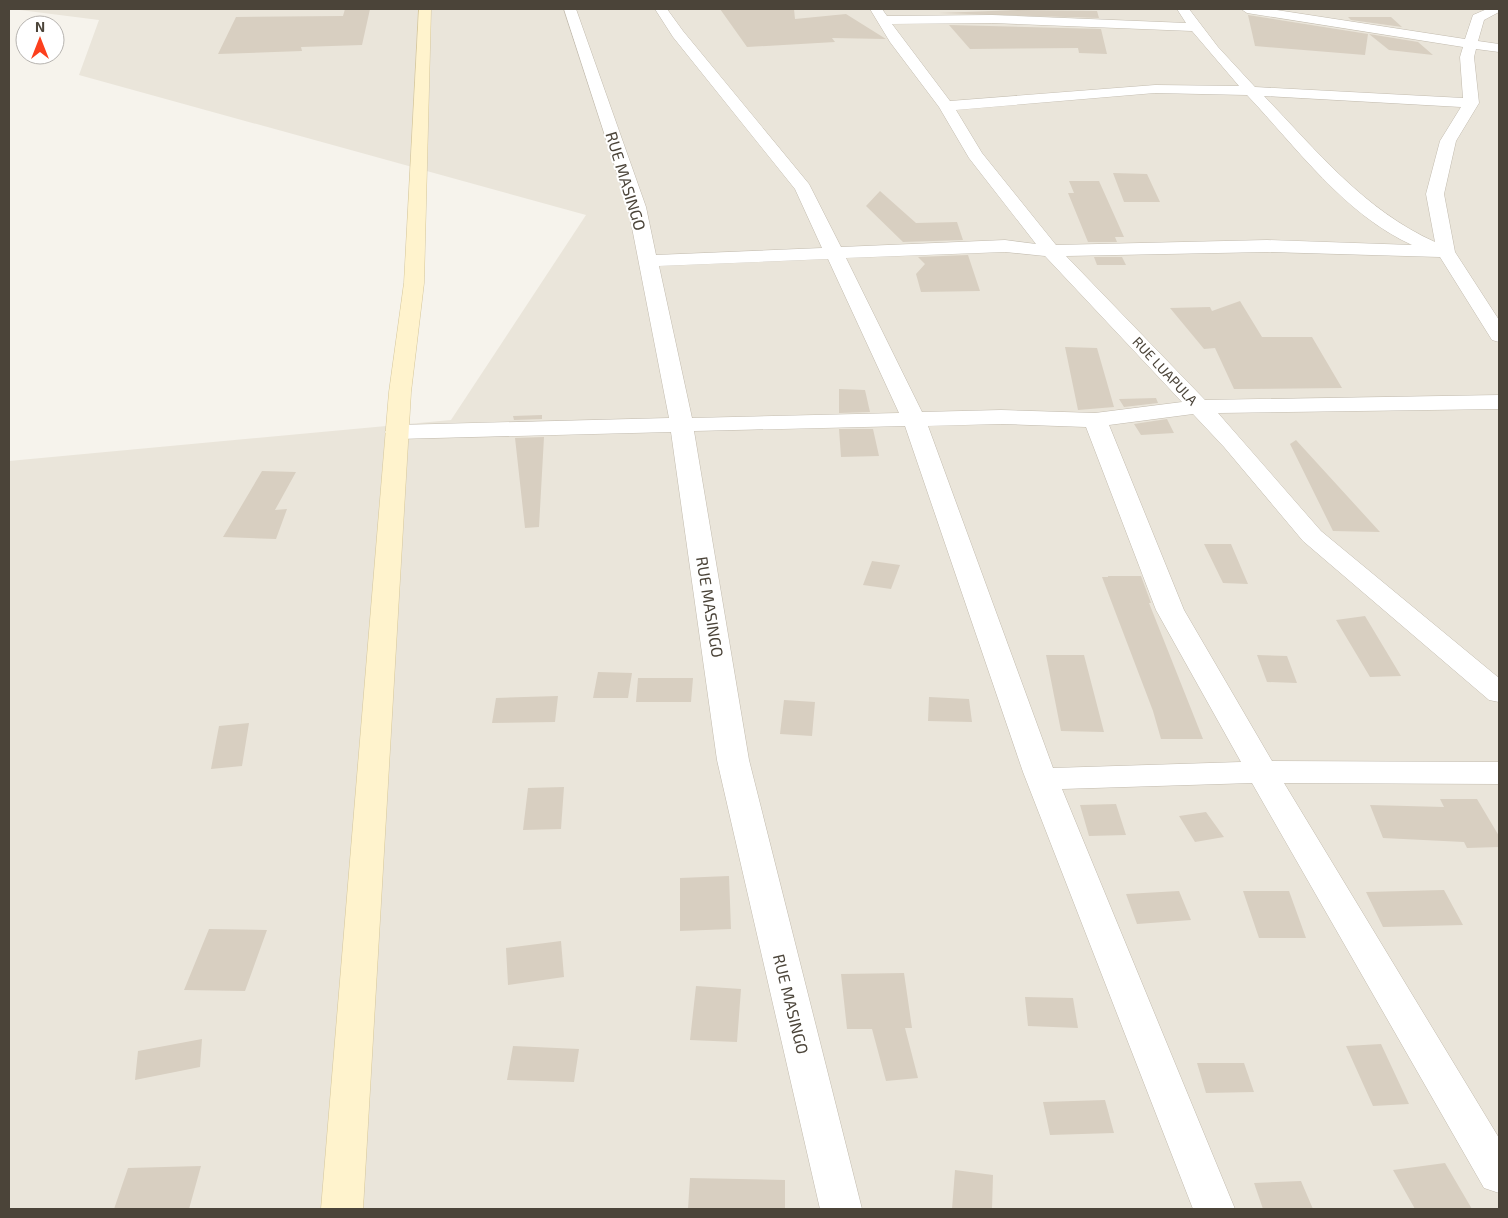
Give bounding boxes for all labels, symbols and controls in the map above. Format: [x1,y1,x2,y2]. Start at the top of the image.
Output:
north arrow [15,15,65,65]
text: N [35,18,45,35]
street label: RUE MASINGO [602,129,651,233]
street label: RUE LUAPULA [1129,333,1202,409]
street label: RUE MASINGO [693,555,728,659]
street label: RUE MASINGO [770,952,813,1056]

